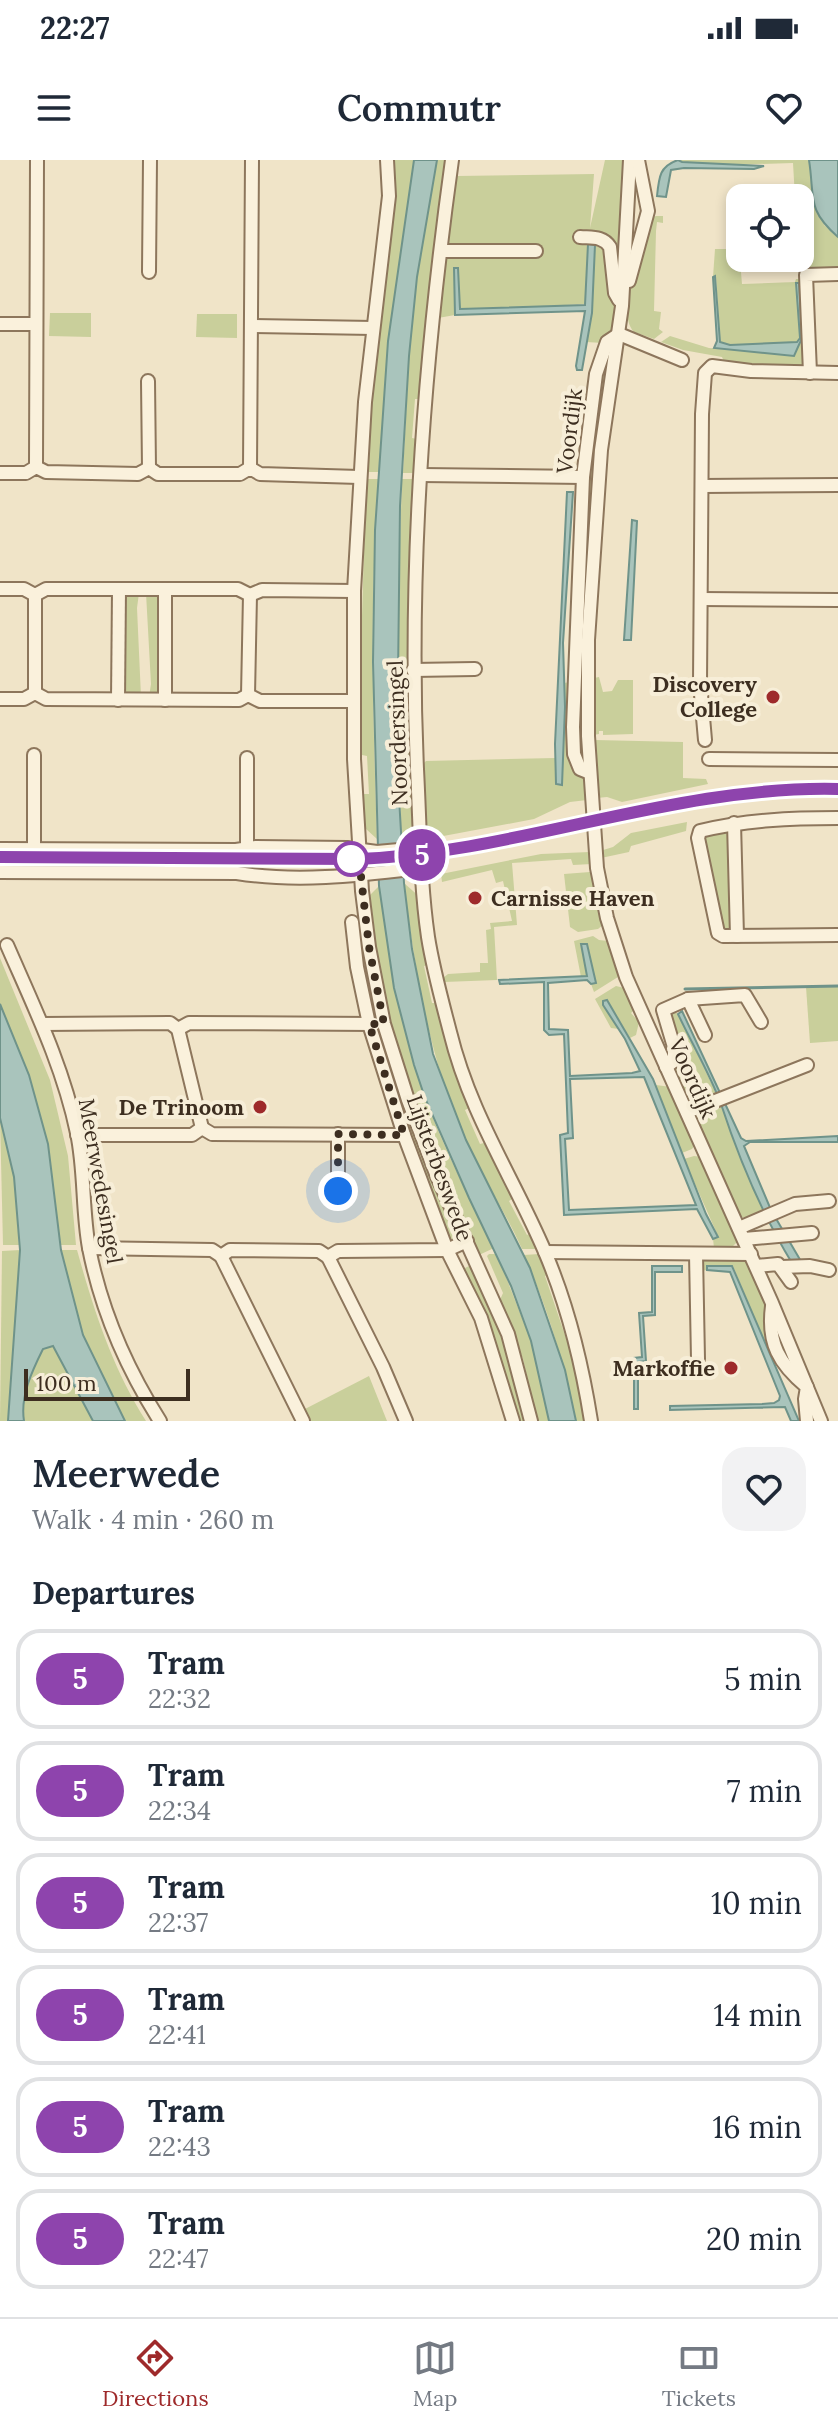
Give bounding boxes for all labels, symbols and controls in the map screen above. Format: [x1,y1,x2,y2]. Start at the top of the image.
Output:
text: 22:27 [40,9,110,47]
text: Commutr [337,85,501,131]
icon: menu [32,86,76,130]
icon: heart [762,86,806,130]
map controls [726,184,814,272]
button: locate [726,184,814,272]
street label: Voordijk [550,387,588,476]
street label: Noordersingel [380,660,414,806]
place label: Discovery College [652,670,758,723]
marker: Discovery College [764,688,782,706]
line badge: 5 [396,829,448,881]
text: 5 [414,837,430,873]
unlabelled marker [334,842,368,876]
place label: Carnisse Haven [491,884,655,912]
marker: Carnisse Haven [466,889,484,907]
street label: Voordijk [662,1032,723,1123]
street label: Lijsterbeswede [401,1091,479,1245]
place label: De Trinoom [119,1093,244,1121]
street label: Meerwedesingel [73,1096,129,1266]
marker: De Trinoom [251,1098,269,1116]
your location [318,1171,358,1211]
place label: Markoffie [612,1354,715,1382]
marker: Markoffie [722,1359,740,1377]
scale bar [24,1365,190,1401]
text: 100 m [36,1369,97,1397]
button: heart [722,1447,806,1531]
text: Meerwede [32,1449,220,1497]
text: Walk · 4 min · 260 m [32,1503,274,1536]
text: Departures [32,1574,195,1612]
text: Tram [148,1644,225,1682]
text: 5 min [724,1660,802,1698]
text: 5 [72,1661,88,1697]
text: 22:32 [148,1682,211,1715]
text: Tram [148,1756,225,1794]
text: 7 min [727,1772,802,1810]
text: 5 [72,1773,88,1809]
text: 22:34 [148,1794,211,1827]
text: Tram [148,1868,225,1906]
text: 10 min [711,1884,802,1922]
text: 5 [72,1885,88,1921]
text: 22:37 [148,1906,208,1939]
text: Tram [148,1980,225,2018]
text: 14 min [713,1996,802,2034]
text: 5 [72,1997,88,2033]
text: 22:41 [148,2018,206,2051]
text: Tram [148,2092,225,2130]
text: 16 min [712,2108,802,2146]
text: 5 [72,2109,88,2145]
text: 22:43 [148,2130,211,2163]
text: Tram [148,2204,225,2242]
text: 20 min [706,2220,802,2258]
text: 5 [72,2221,88,2257]
text: 22:47 [148,2242,209,2275]
tab: Directions [102,2336,209,2412]
tab: Map [413,2336,458,2412]
tab: Tickets [662,2336,736,2412]

